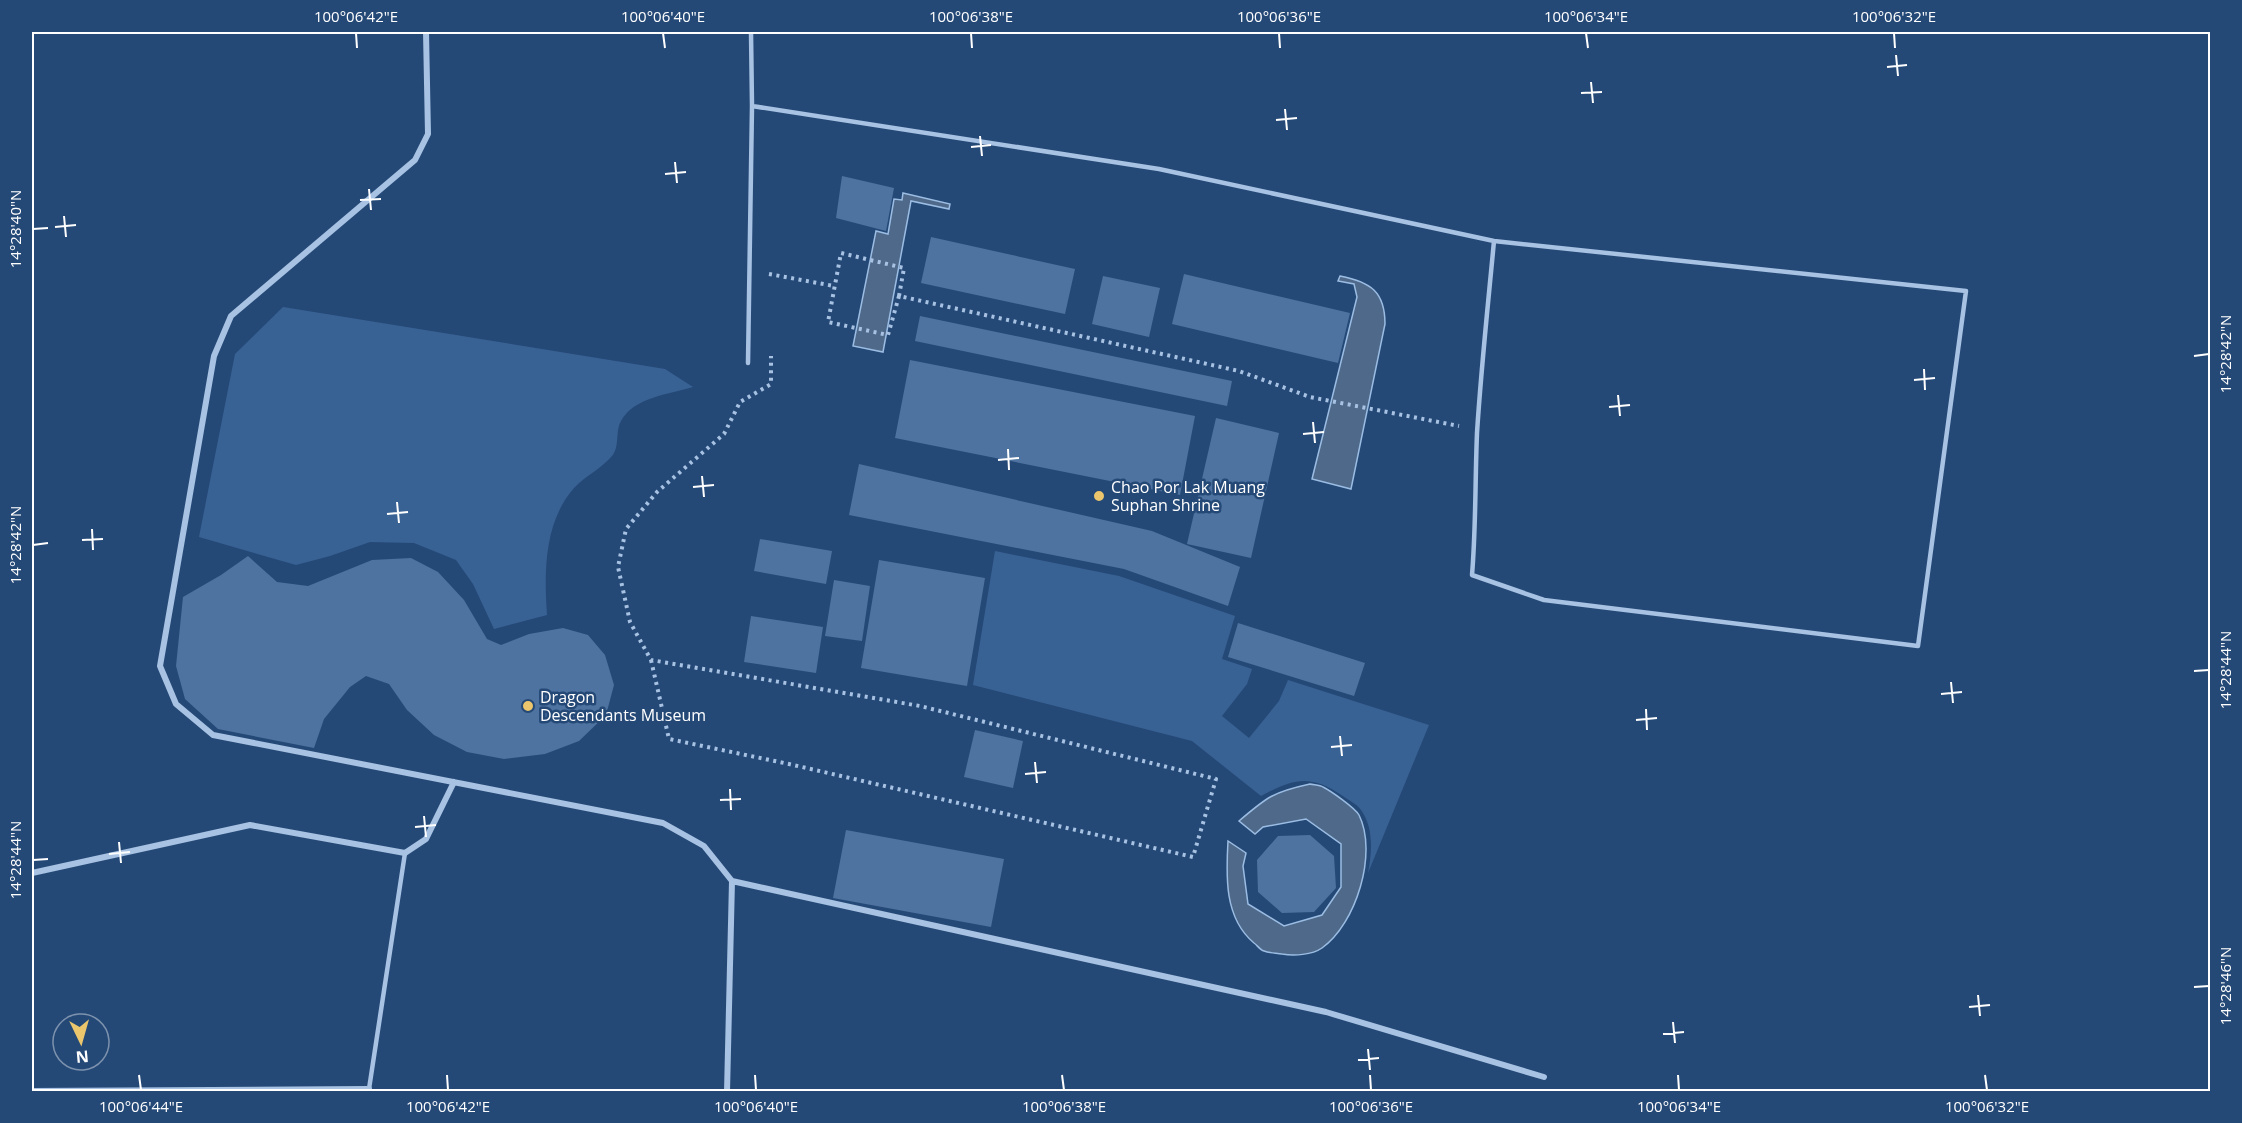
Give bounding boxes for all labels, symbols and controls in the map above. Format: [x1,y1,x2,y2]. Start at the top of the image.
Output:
text: 100°06'42"E [314,6,398,26]
text: 100°06'40"E [621,6,705,26]
text: 100°06'38"E [929,6,1013,26]
text: 100°06'36"E [1237,6,1321,26]
text: 100°06'34"E [1544,6,1628,26]
text: 100°06'32"E [1852,6,1936,26]
text: 14°28'40"N [5,190,25,268]
text: 14°28'42"N [2215,315,2235,393]
place label: Chao Por Lak Muang Suphan Shrine [1111,476,1265,516]
marker: Chao Por Lak Muang Suphan Shrine [1092,489,1106,503]
text: 14°28'42"N [5,506,25,584]
text: 14°28'44"N [2215,631,2235,709]
place label: Dragon Descendants Museum [540,686,706,726]
marker: Dragon Descendants Museum [521,699,535,713]
text: 14°28'44"N [5,821,25,899]
text: 14°28'46"N [2215,947,2235,1025]
north arrow [51,1012,111,1072]
text: N [75,1045,90,1068]
text: 100°06'44"E [99,1096,183,1116]
text: 100°06'42"E [406,1096,490,1116]
text: 100°06'40"E [714,1096,798,1116]
text: 100°06'38"E [1022,1096,1106,1116]
text: 100°06'36"E [1329,1096,1413,1116]
text: 100°06'34"E [1637,1096,1721,1116]
text: 100°06'32"E [1945,1096,2029,1116]

